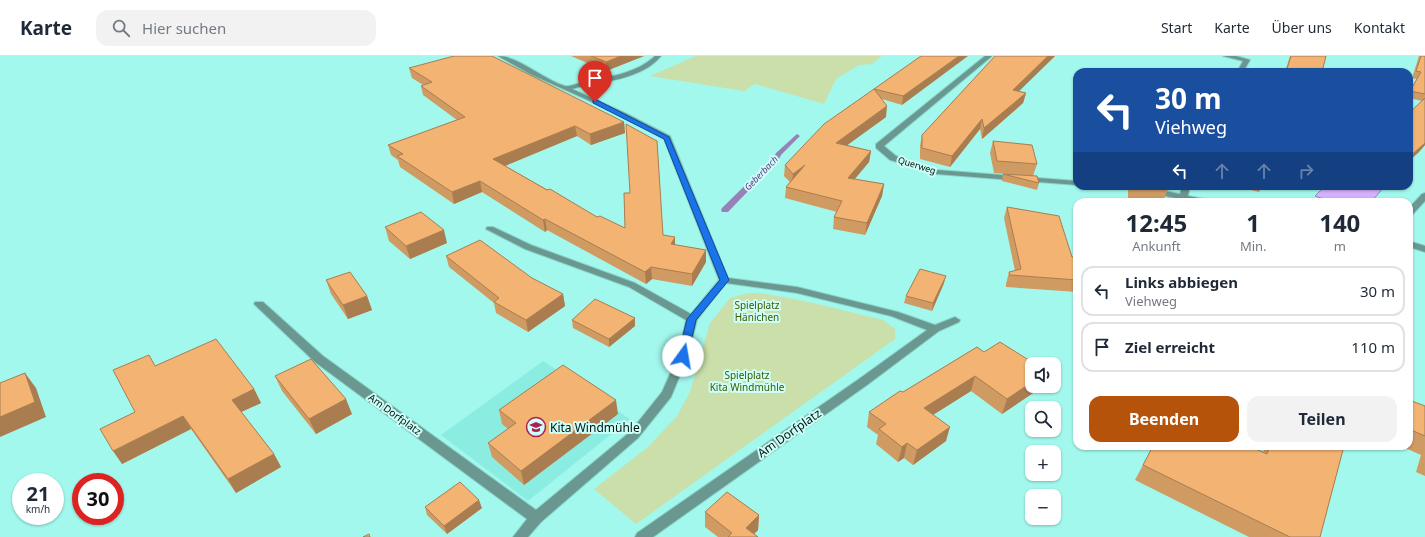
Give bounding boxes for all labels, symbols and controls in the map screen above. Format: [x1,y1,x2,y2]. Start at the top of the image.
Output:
search box [96,10,376,46]
text: Karte [20,15,72,41]
icon: search [110,17,132,39]
text: Hier suchen [142,18,226,38]
text: Start [1161,18,1192,37]
text: Karte [1214,18,1250,37]
text: Über uns [1272,18,1332,37]
text: Kontakt [1354,18,1405,37]
pin [578,61,612,102]
icon: arrive [584,67,606,89]
text: 30 m [1155,79,1222,117]
icon: left [1089,84,1141,136]
text: Viehweg [1155,115,1227,139]
water label: Geberbach [741,153,781,193]
street label: Querweg [896,153,938,177]
icon: left [1169,160,1191,182]
icon: ahead [1211,160,1233,182]
icon: ahead [1253,160,1275,182]
icon: right [1295,160,1317,182]
text: 12:45 [1126,206,1187,239]
text: 1 [1246,206,1260,239]
text: 140 [1319,206,1360,239]
text: Ankunft [1132,237,1181,255]
text: Min. [1240,237,1267,255]
text: m [1334,237,1346,255]
text: Links abbiegen [1125,272,1238,292]
icon: left [1091,280,1113,302]
text: 30 m [1360,281,1395,301]
text: Viehweg [1125,292,1177,310]
park label: Spielplatz Hänichen [734,298,780,324]
position arrow [662,335,704,377]
icon: arrive [1091,336,1113,358]
text: Ziel erreicht [1125,337,1215,357]
text: 110 m [1351,337,1395,357]
map controls [1025,357,1061,525]
button: sound [1025,357,1061,393]
park label: Spielplatz Kita Windmühle [710,368,785,394]
street label: Am Dorfplatz [366,390,424,438]
button: Beenden [1089,396,1239,442]
button: Teilen [1247,396,1397,442]
button: search [1025,401,1061,437]
street label: Am Dorfplatz [754,405,825,461]
school or university icon: Kita Windmühle [525,416,547,438]
place label: Kita Windmühle [550,419,640,436]
button: + [1025,445,1061,481]
speed limit sign: 30 [72,473,124,525]
text: 21 [27,480,49,507]
button: − [1025,489,1061,525]
text: km/h [26,502,50,516]

